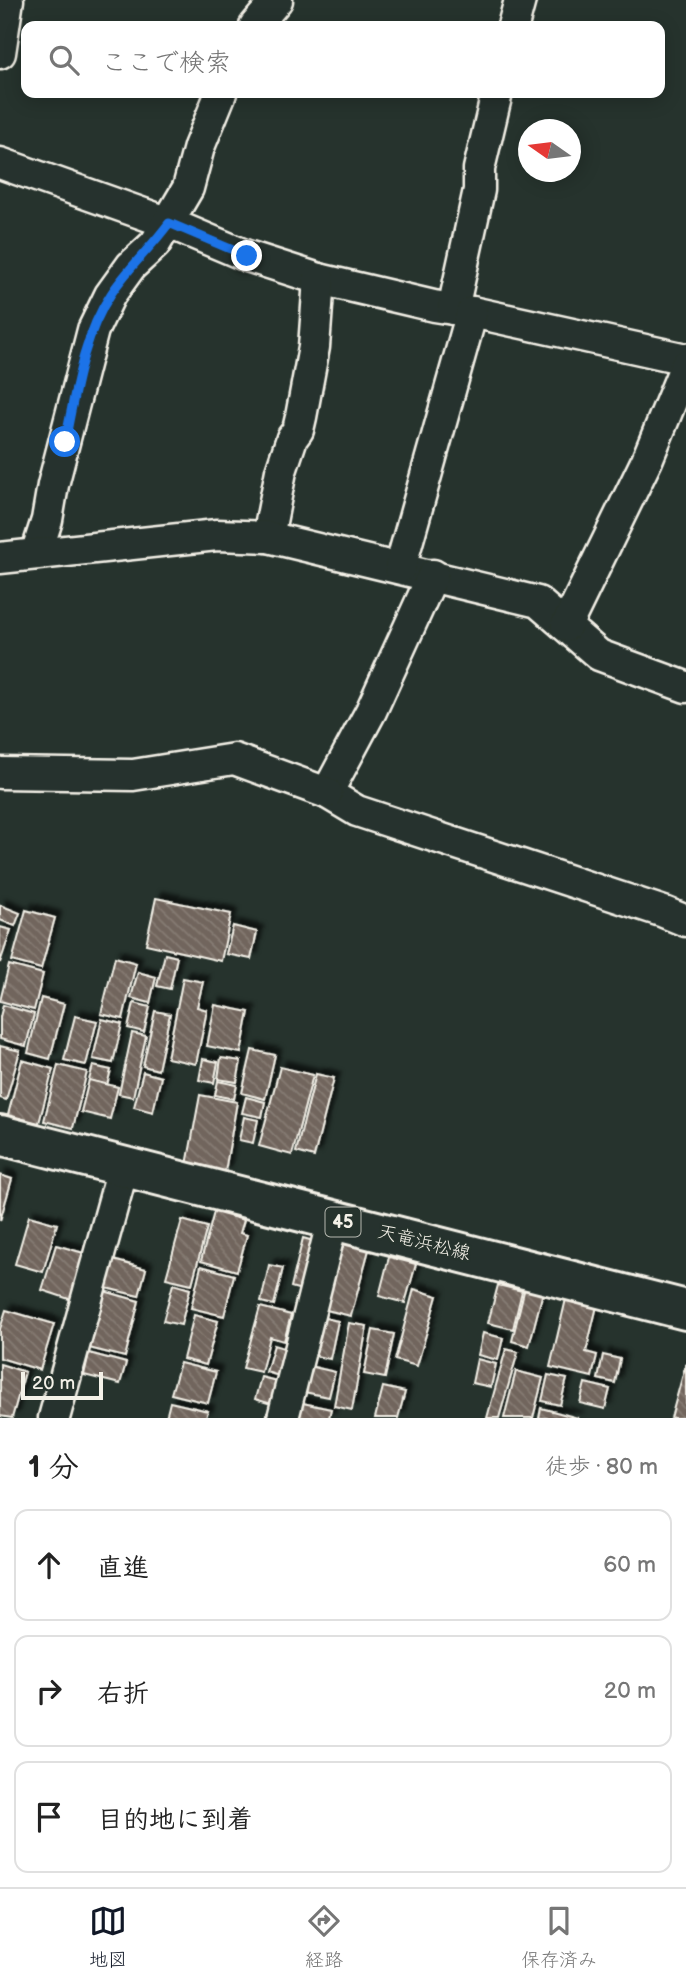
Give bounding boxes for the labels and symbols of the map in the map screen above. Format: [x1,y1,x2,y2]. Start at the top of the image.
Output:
north arrow [518,119,581,182]
route end [231,240,262,271]
route start [49,426,80,457]
road number: 45 [326,1208,360,1237]
street label: 天竜浜松線 [375,1220,473,1266]
scale bar [21,1369,103,1401]

